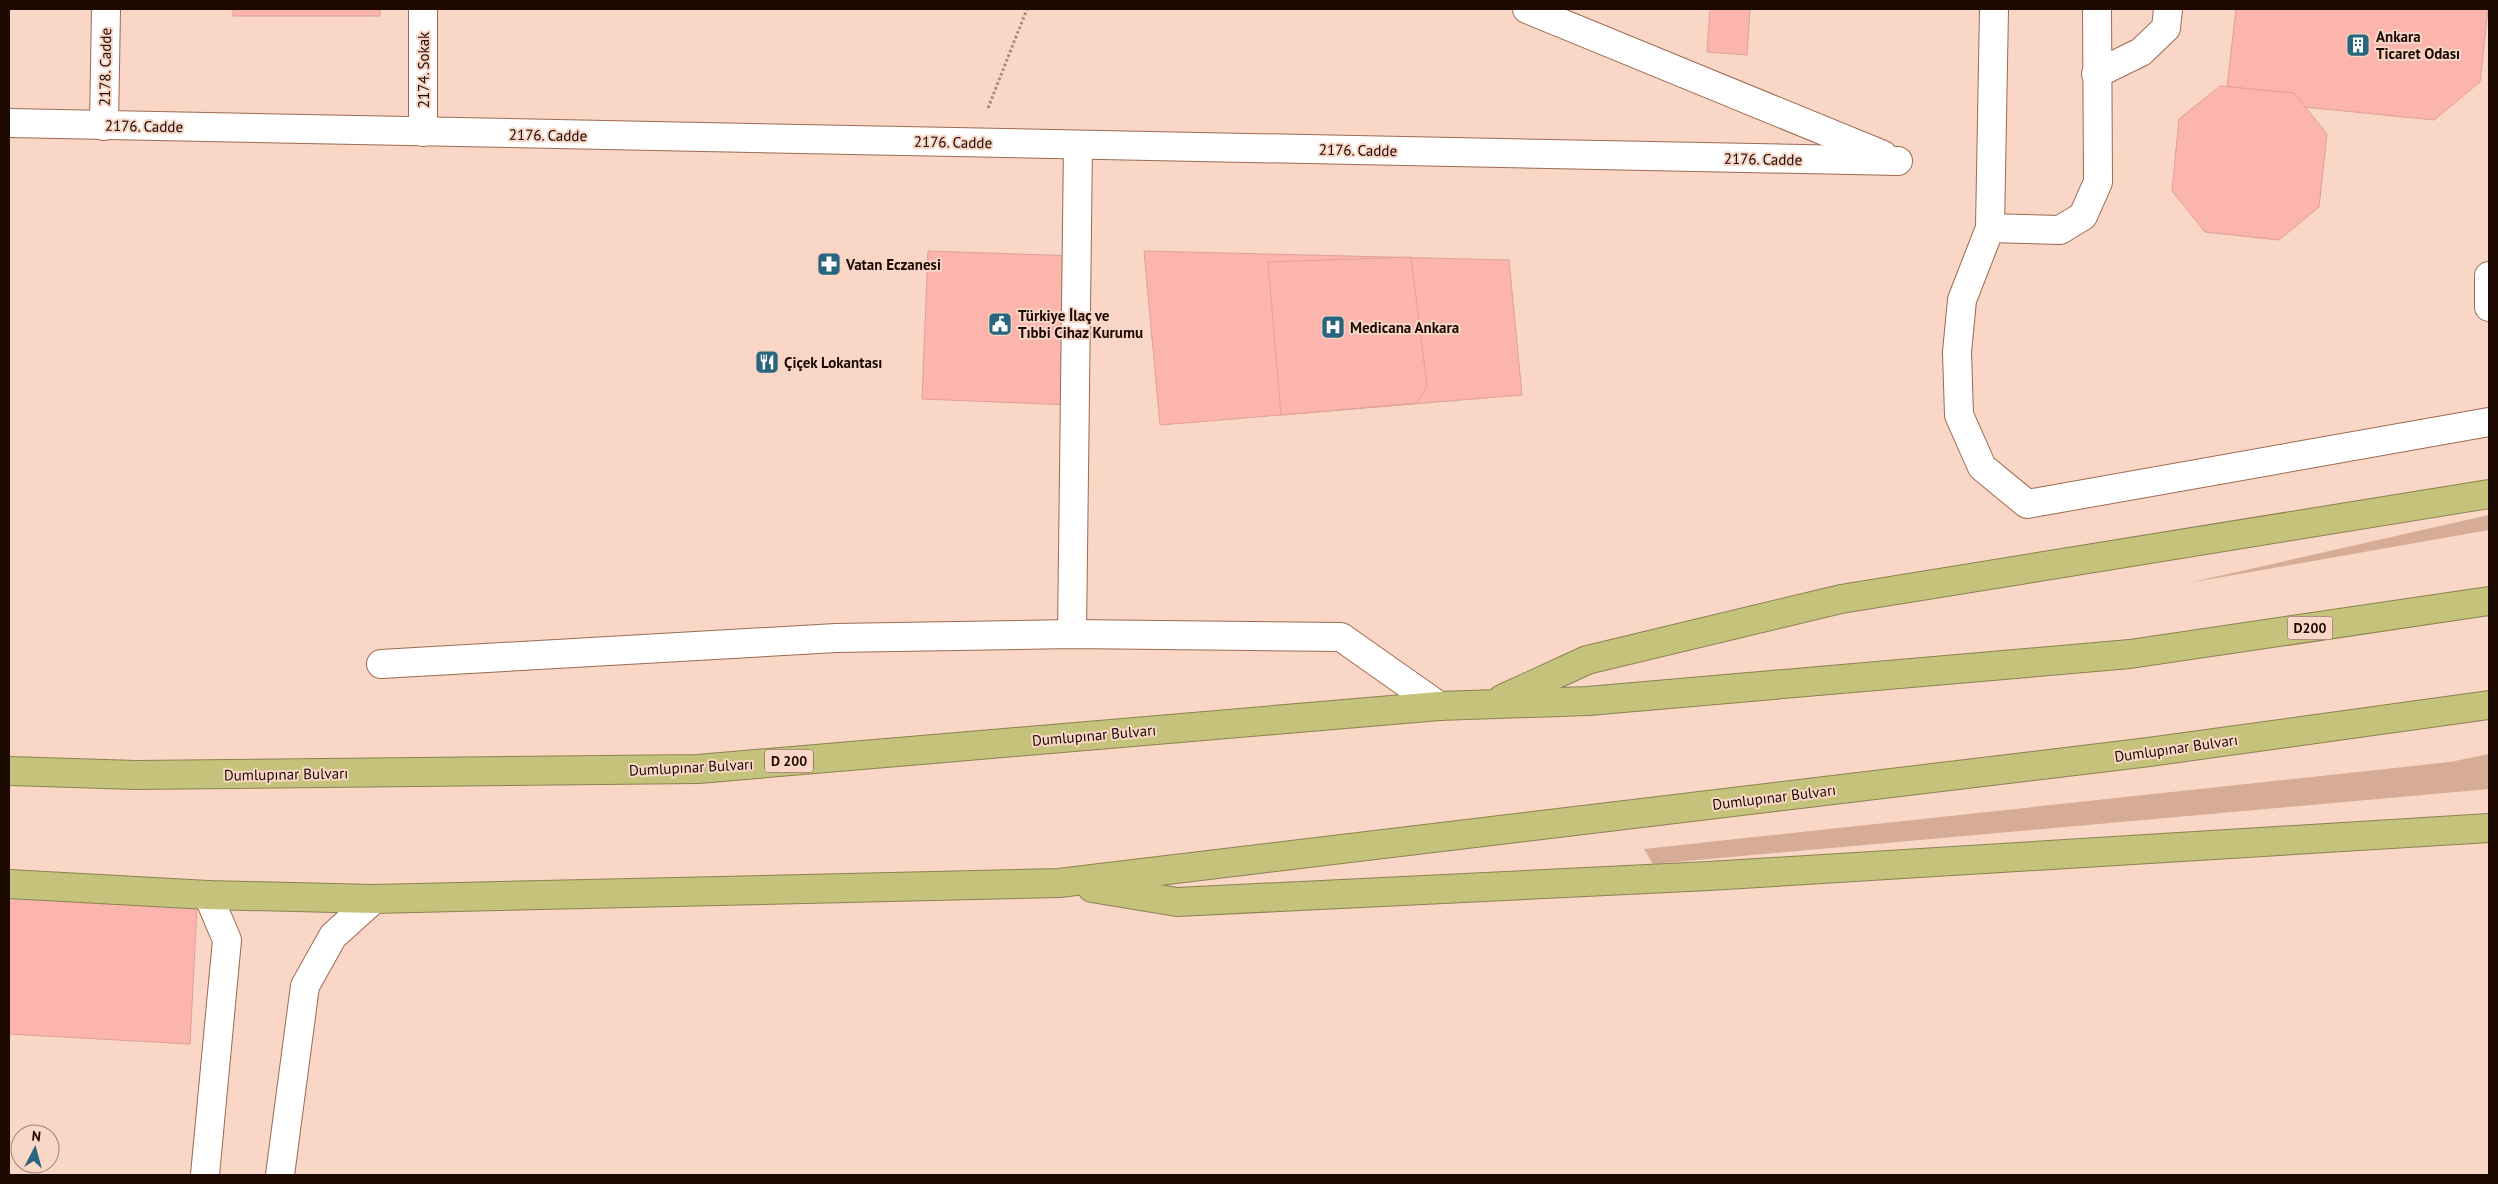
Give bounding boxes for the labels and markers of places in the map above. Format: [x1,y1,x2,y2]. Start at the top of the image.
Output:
place label: Ankara Ticaret Odası [2376,27,2460,63]
building icon: Ankara Ticaret Odası [2345,32,2371,58]
pharmacy icon: Vatan Eczanesi [816,251,842,277]
place label: Vatan Eczanesi [845,255,941,274]
place label: Türkiye İlaç ve Tıbbi Cihaz Kurumu [1018,306,1143,342]
public building icon: Türkiye İlaç ve Tıbbi Cihaz Kurumu [987,311,1013,337]
hospital icon: Medicana Ankara [1320,314,1346,340]
place label: Medicana Ankara [1350,318,1459,337]
restaurant icon: Çiçek Lokantası [754,349,780,375]
place label: Çiçek Lokantası [784,353,882,372]

